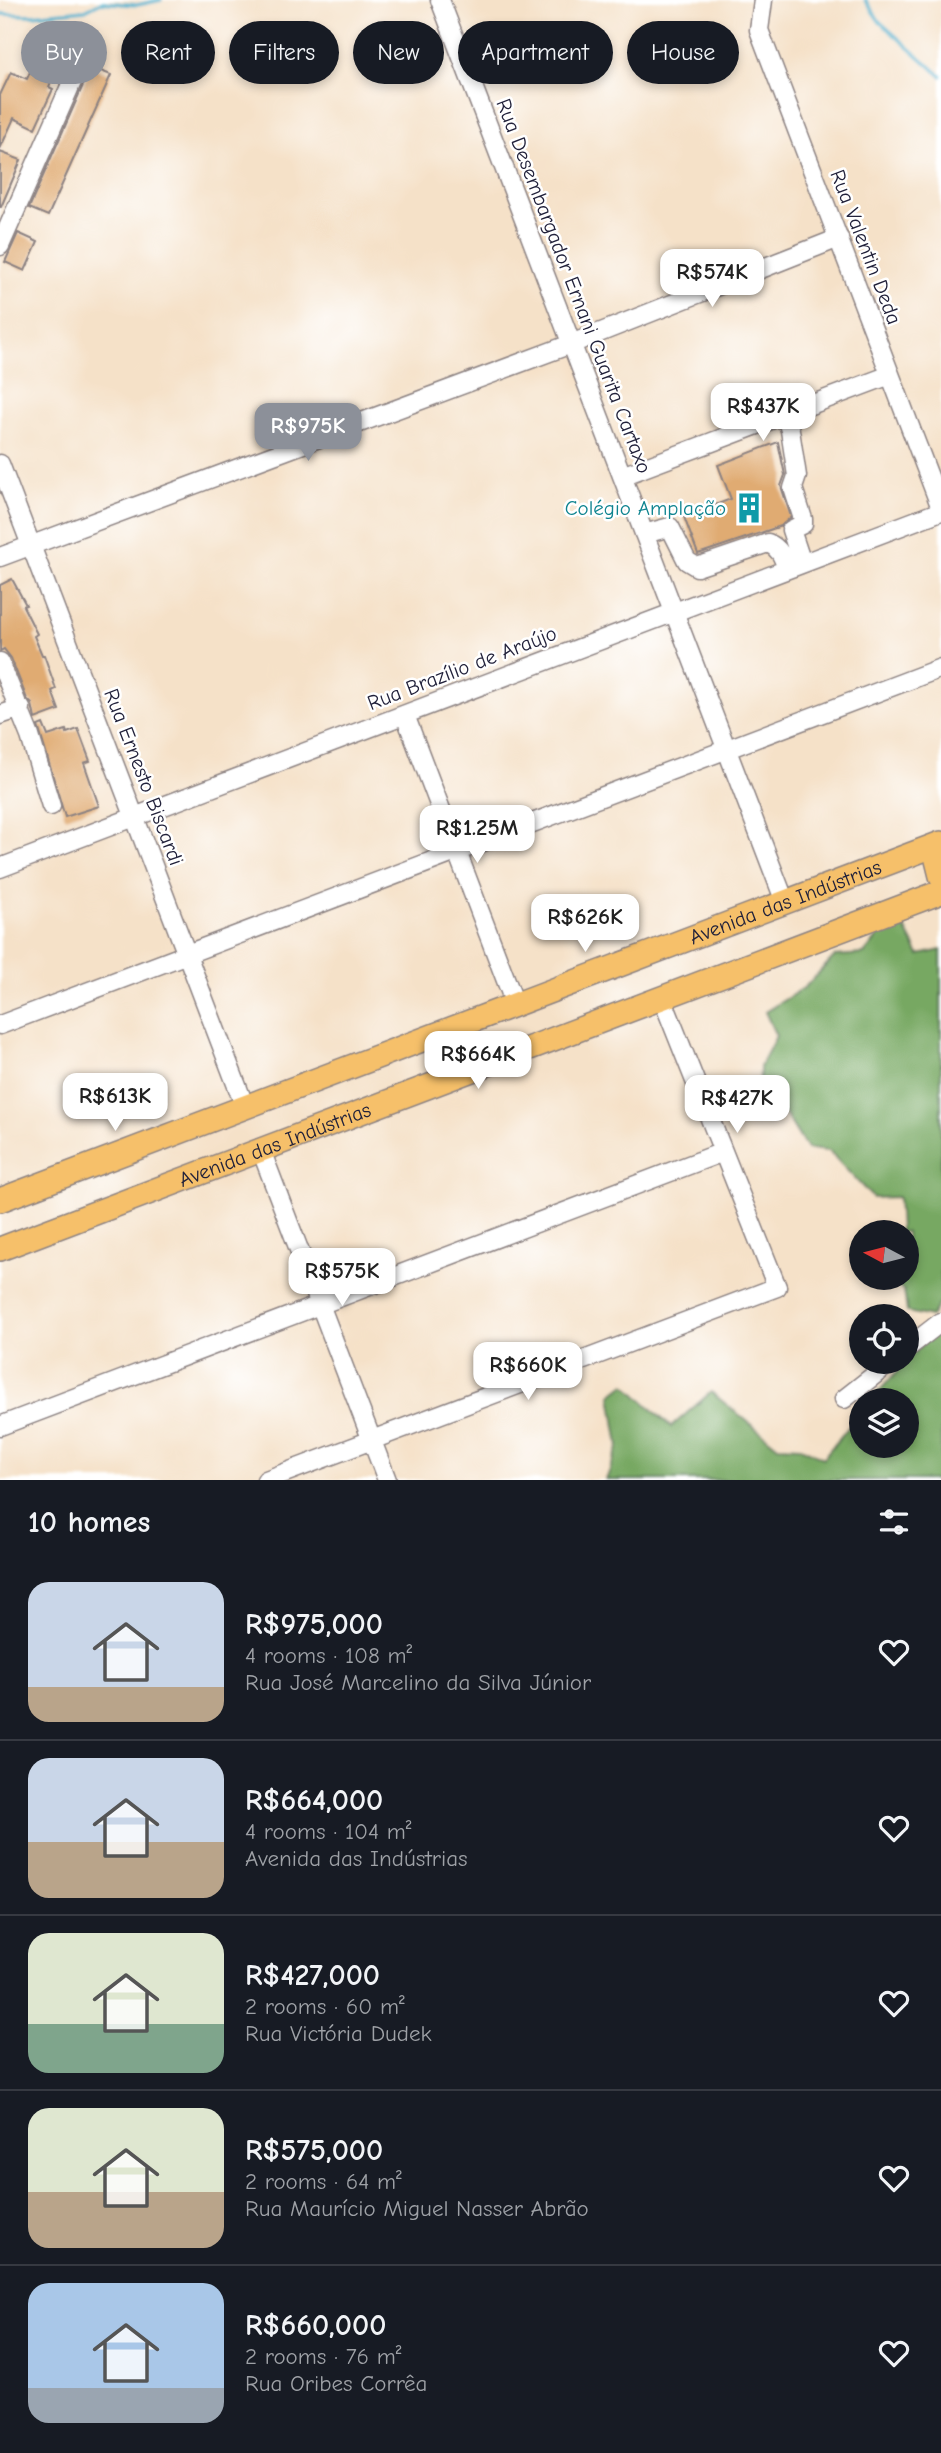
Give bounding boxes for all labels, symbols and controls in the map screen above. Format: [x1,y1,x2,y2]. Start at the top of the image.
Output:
chip: Buy [21,21,107,84]
chip: Rent [121,21,215,84]
chip: Filters [229,21,339,84]
chip: New [353,21,444,84]
chip: Apartment [458,21,613,84]
chip: House [627,21,739,84]
street label: Rua Desembargador Ernani Guarita Cartaxo [491,95,657,477]
street label: Rua Valentin Deda [825,166,907,328]
pin: R$574K [655,250,769,309]
text: R$574K [676,258,748,285]
pin: R$437K [706,384,820,443]
text: R$437K [727,392,799,419]
pin: R$975K [251,404,365,463]
text: R$975K [271,412,345,439]
building icon: Colégio Amplação [732,491,766,525]
place label: Colégio Amplação [565,496,726,520]
street label: Rua Brazílio de Araújo [364,621,560,715]
street label: Rua Ernesto Biscardi [99,685,189,869]
pin: R$1.25M [412,806,542,865]
text: R$1.25M [436,814,518,841]
street label: Avenida das Indústrias [686,855,885,949]
pin: R$626K [528,894,642,954]
text: R$626K [547,903,623,930]
pin: R$664K [421,1032,535,1091]
text: R$664K [440,1040,516,1067]
pin: R$613K [58,1074,172,1133]
pin: R$427K [680,1076,794,1135]
text: R$613K [79,1082,151,1109]
text: R$427K [701,1084,773,1111]
street label: Avenida das Indústrias [176,1097,374,1192]
north arrow [849,1220,919,1290]
map controls [849,1220,919,1458]
pin: R$575K [285,1248,399,1308]
text: R$575K [305,1257,379,1284]
button: locate [849,1304,919,1374]
pin: R$660K [471,1342,585,1402]
text: R$660K [489,1351,567,1378]
button: layers [849,1388,919,1458]
icon: filters [875,1503,913,1541]
text: 10 homes [28,1505,150,1540]
text: R$975,000 [245,1607,383,1642]
icon: home [84,1610,168,1694]
icon: heart [875,1633,913,1671]
text: 4 rooms · 108 m² [245,1642,412,1669]
text: Rua José Marcelino da Silva Júnior [245,1669,591,1696]
text: R$664,000 [245,1783,383,1818]
icon: home [84,1786,168,1870]
icon: heart [875,1809,913,1847]
text: 4 rooms · 104 m² [245,1818,412,1845]
text: Avenida das Indústrias [245,1845,468,1872]
text: R$427,000 [245,1958,380,1993]
icon: home [84,1961,168,2045]
icon: heart [875,1984,913,2022]
text: 2 rooms · 60 m² [245,1993,405,2020]
text: Rua Victória Dudek [245,2020,432,2047]
text: R$575,000 [245,2133,383,2168]
icon: home [84,2136,168,2220]
icon: heart [875,2159,913,2197]
text: 2 rooms · 64 m² [245,2168,402,2195]
text: Rua Maurício Miguel Nasser Abrão [245,2195,589,2222]
text: R$660,000 [245,2308,386,2343]
icon: home [84,2311,168,2395]
icon: heart [875,2334,913,2372]
text: 2 rooms · 76 m² [245,2343,401,2370]
text: Rua Oribes Corrêa [245,2370,427,2397]

